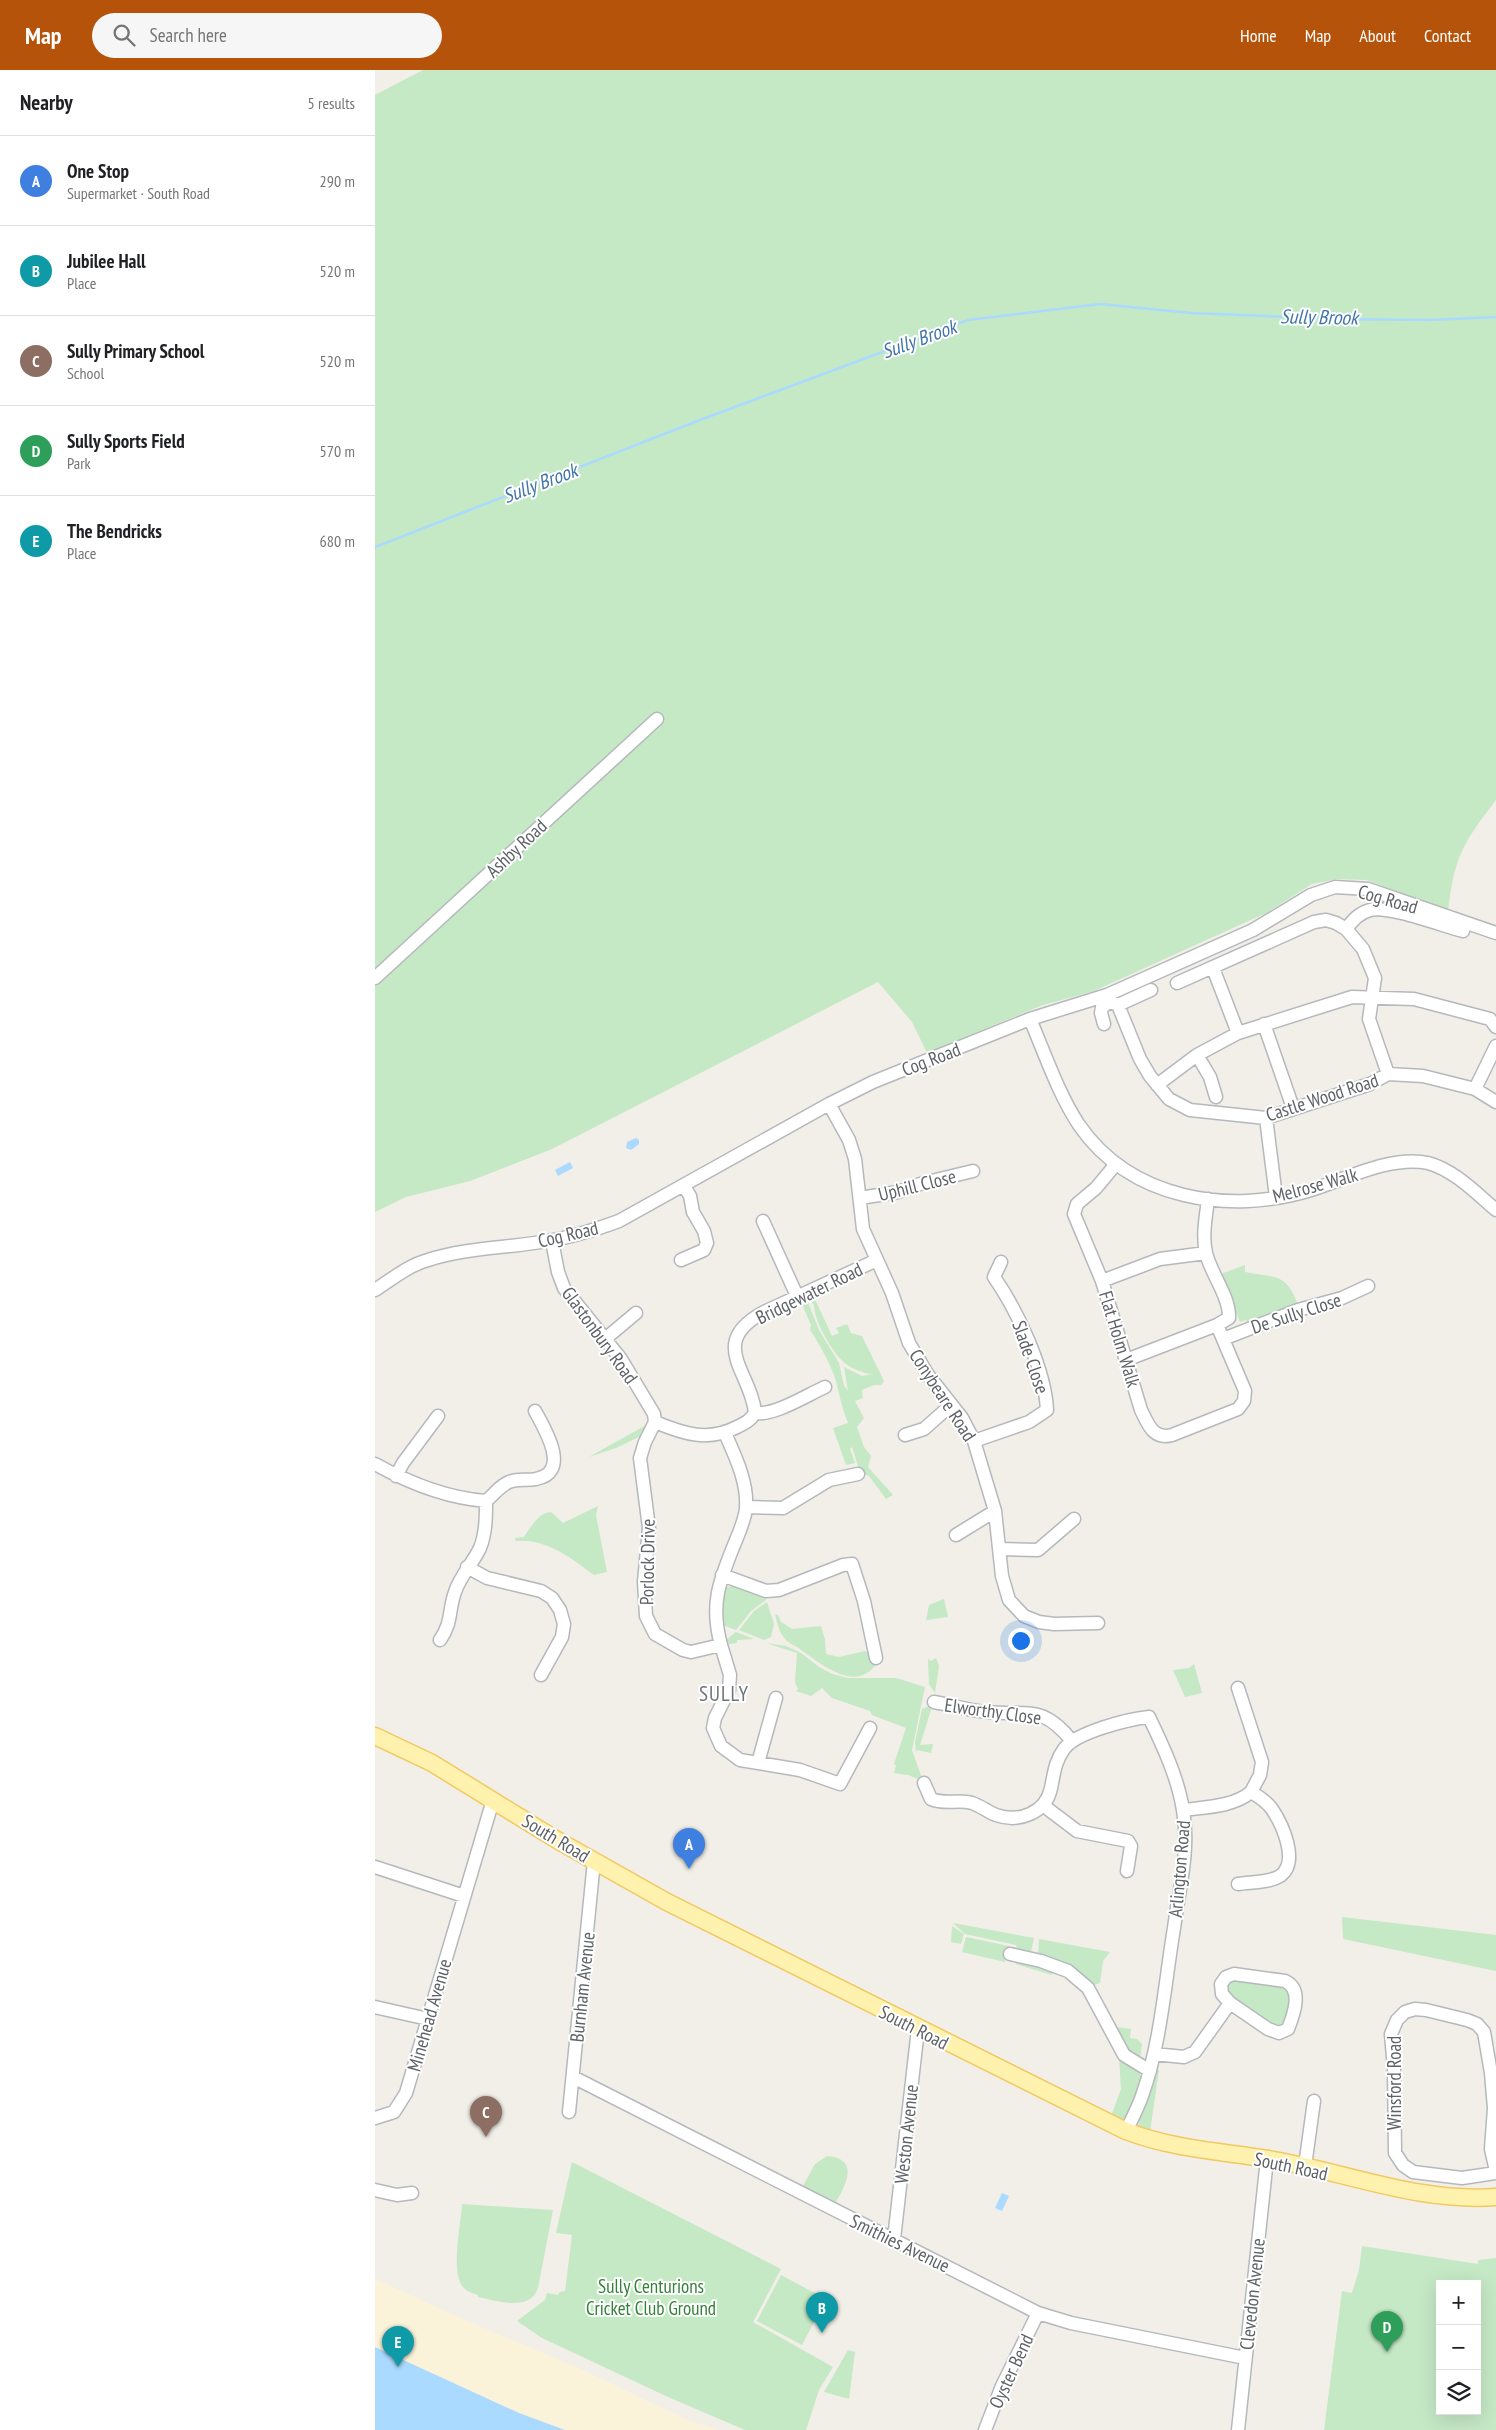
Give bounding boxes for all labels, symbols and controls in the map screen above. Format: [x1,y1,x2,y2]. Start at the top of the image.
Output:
search box [92,13,442,58]
text: Map [25,20,62,51]
icon: search [110,21,138,49]
text: Search here [150,23,227,47]
text: Home [1240,24,1277,47]
text: Map [1305,24,1331,47]
text: About [1359,24,1396,47]
text: Contact [1424,24,1471,47]
text: Nearby [20,89,73,116]
text: 5 results [308,93,355,113]
text: One Stop [67,159,129,183]
text: A [32,171,40,191]
text: 290 m [320,171,355,191]
text: Supermarket · South Road [67,183,210,203]
text: Jubilee Hall [67,249,146,273]
text: B [32,261,40,281]
text: 520 m [320,261,355,281]
text: Place [67,273,96,293]
water label: Sully Brook [1280,303,1360,331]
water label: Sully Brook [878,313,962,365]
text: Sully Primary School [67,339,204,363]
text: C [32,351,40,371]
text: 520 m [320,351,355,371]
text: School [67,363,104,383]
text: Sully Sports Field [67,429,185,453]
text: D [32,441,40,461]
text: 570 m [320,441,355,461]
text: Park [67,453,91,473]
water label: Sully Brook [499,456,583,509]
text: The Bendricks [67,519,162,543]
text: E [33,531,39,551]
text: 680 m [320,531,355,551]
text: Place [67,543,96,563]
street label: Ashby Road [480,814,552,882]
street label: Cog Road [1355,879,1421,919]
street label: Cog Road [898,1037,964,1081]
street label: Castle Wood Road [1263,1068,1381,1126]
street label: Melrose Walk [1270,1162,1361,1208]
street label: Uphill Close [876,1164,958,1206]
street label: Cog Road [536,1215,600,1253]
street label: Bridgewater Road [752,1257,866,1329]
street label: Glastonbury Road [557,1282,643,1388]
street label: De Sully Close [1248,1287,1344,1339]
street label: Flat Holm Walk [1094,1288,1146,1391]
street label: Slade Close [1007,1317,1055,1397]
street label: Conybeare Road [904,1344,982,1446]
street label: Porlock Drive [634,1519,660,1605]
your location [1008,1628,1034,1654]
district label: SULLY [699,1680,749,1707]
street label: Elworthy Close [943,1692,1043,1730]
street label: South Road [518,1808,594,1868]
street label: Arlington Road [1163,1819,1195,1919]
pin: A [673,1828,705,1869]
street label: Burnham Avenue [564,1931,600,2043]
street label: Minehead Avenue [401,1956,457,2074]
street label: South Road [875,1999,953,2055]
street label: Winsford Road [1382,2036,1406,2130]
street label: Weston Avenue [889,2083,923,2185]
pin: C [470,2096,502,2137]
street label: South Road [1252,2147,1330,2185]
street label: Smithies Avenue [846,2209,954,2278]
street label: Clevedon Avenue [1234,2237,1270,2351]
park label: Sully Centurions Cricket Club Ground [586,2274,716,2320]
map controls [1436,2280,1481,2415]
button: + [1436,2280,1481,2325]
pin: B [806,2292,838,2333]
pin: D [1371,2311,1403,2352]
button: − [1436,2325,1481,2370]
pin: E [382,2326,414,2367]
street label: Oyster Bend [983,2330,1039,2412]
button: layers [1436,2370,1481,2415]

